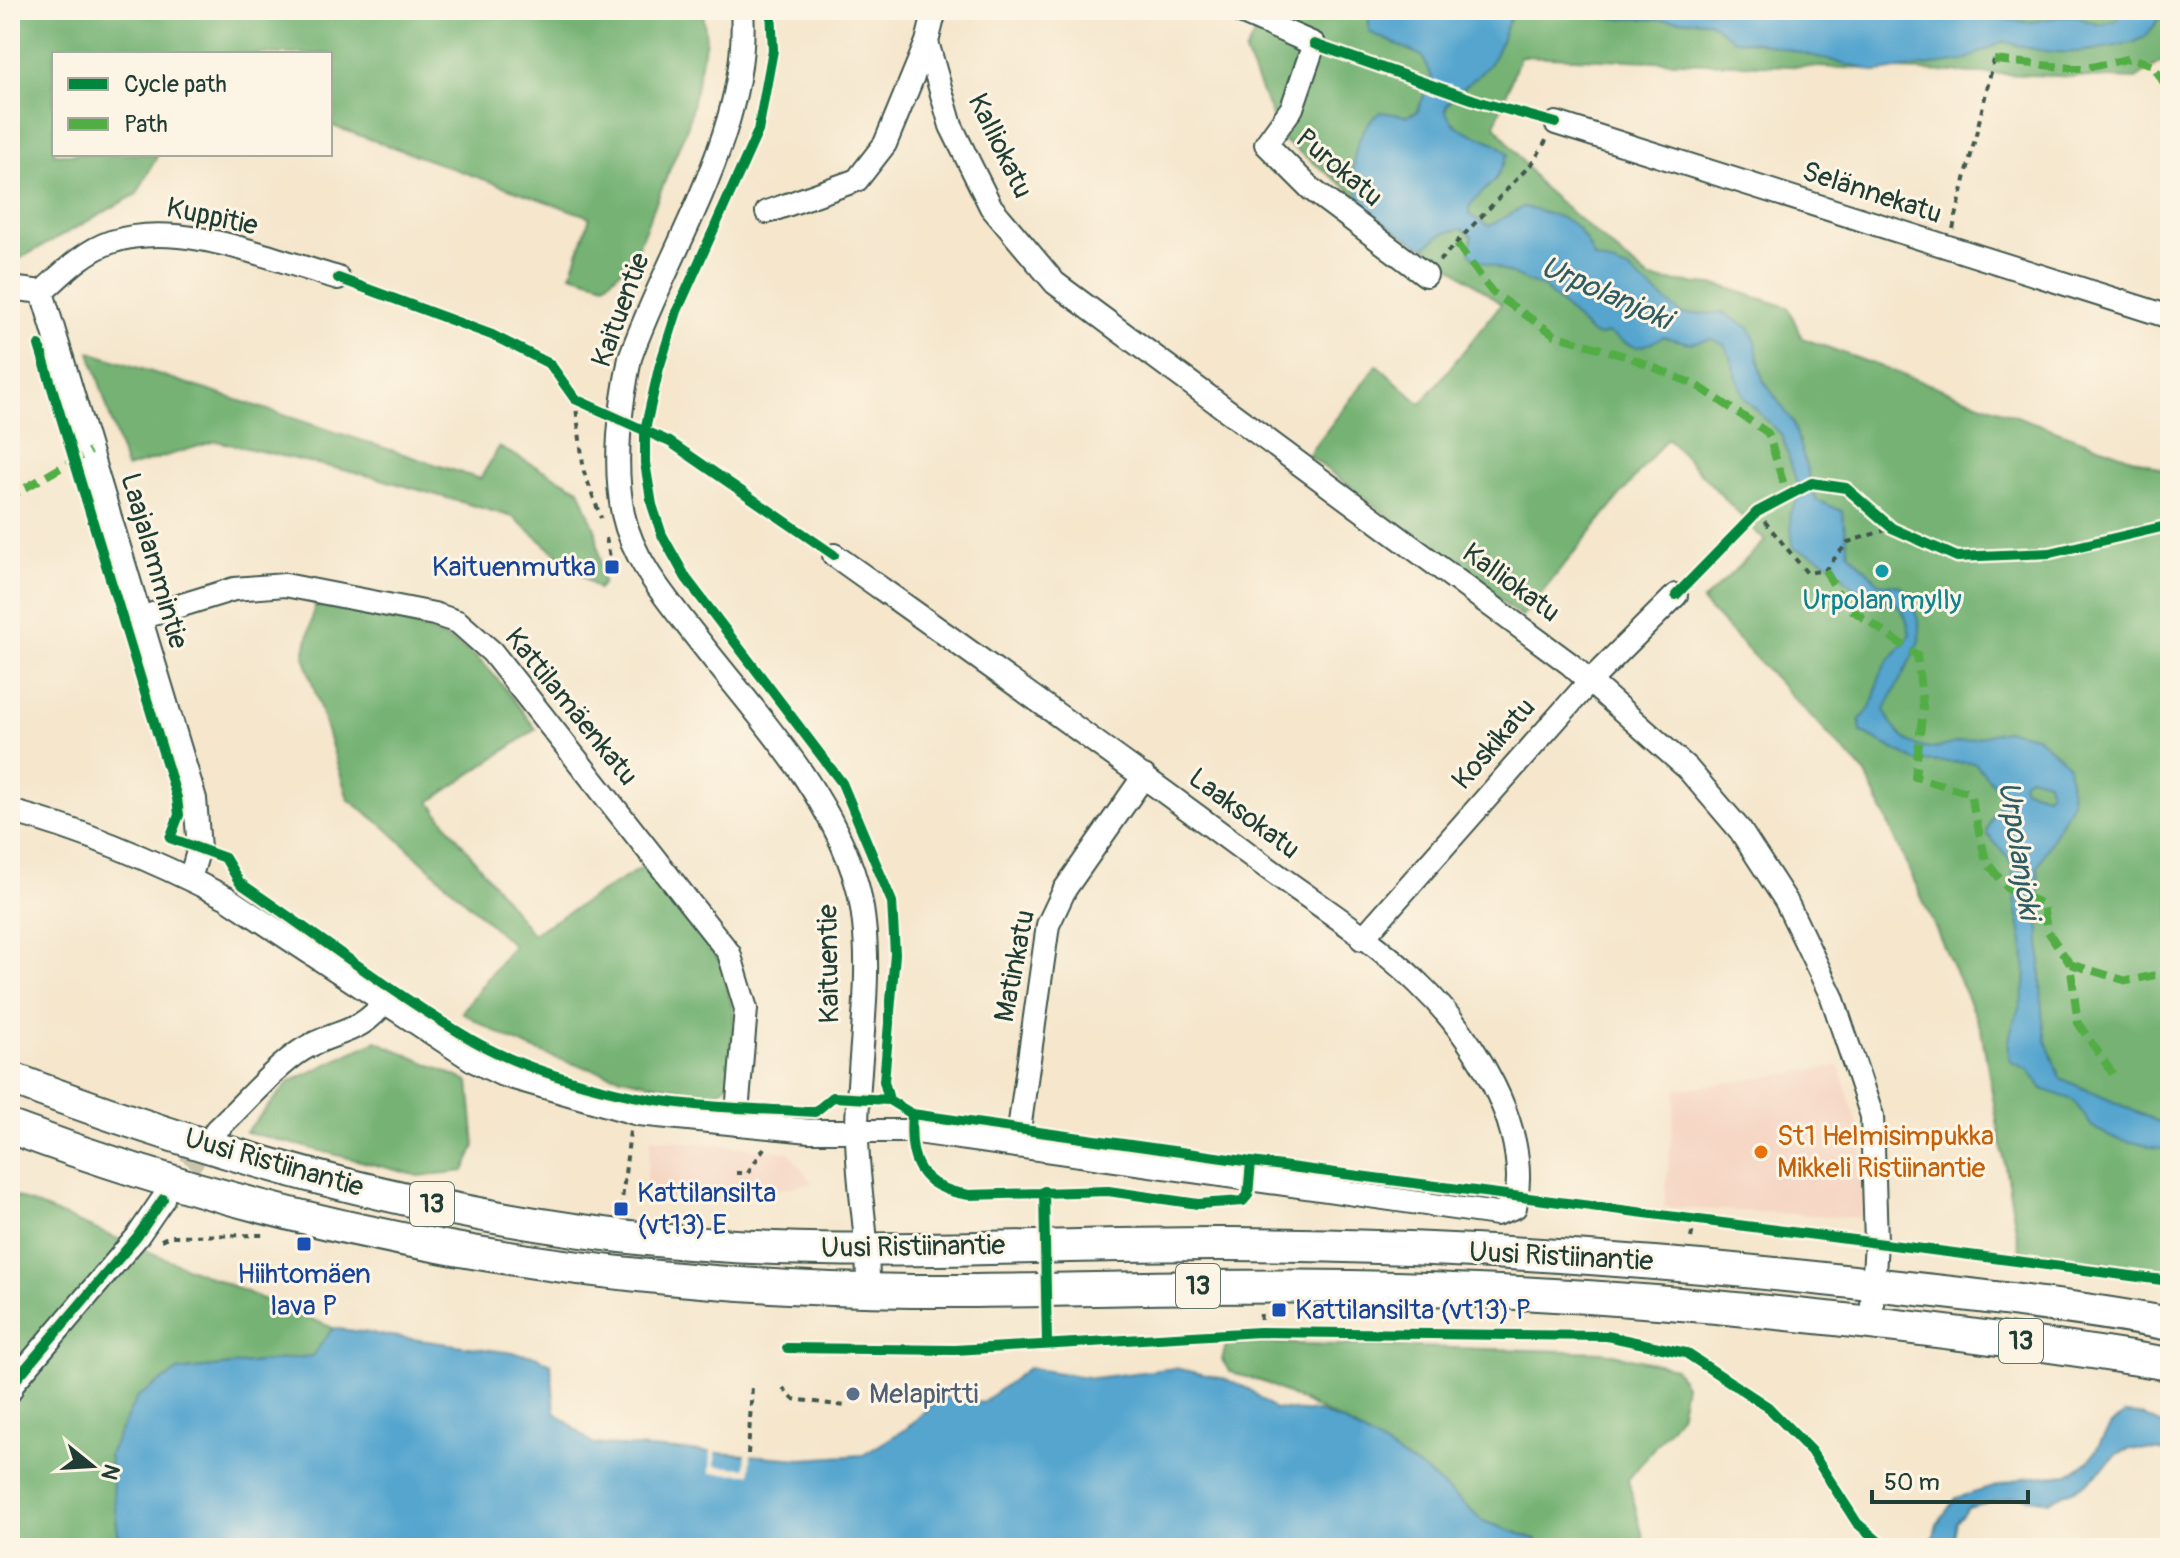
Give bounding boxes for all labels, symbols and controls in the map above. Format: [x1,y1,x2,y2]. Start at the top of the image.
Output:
legend [52,52,332,156]
text: Cycle path [124,70,227,99]
street label: Kalliokatu [960,88,1040,204]
text: Path [124,110,168,139]
street label: Purokatu [1288,121,1390,215]
street label: Selännekatu [1798,154,1946,232]
street label: Kuppitie [163,190,261,244]
street label: Kaituentie [584,248,658,372]
water label: Urpolanjoki [1535,248,1681,340]
street label: Laajalammintie [112,469,196,653]
street label: Kalliokatu [1455,536,1567,630]
place label: Kaituenmutka [432,550,596,585]
marker: Kaituenmutka [603,558,621,576]
marker: Urpolan mylly [1873,562,1891,580]
place label: Urpolan mylly [1802,583,1962,618]
street label: Kattilamäenkatu [497,621,645,793]
street label: Koskikatu [1445,691,1543,797]
street label: Laaksokatu [1181,761,1307,867]
water label: Urpolanjoki [1990,779,2049,926]
street label: Kaituentie [810,904,848,1024]
street label: Matinkatu [987,907,1043,1025]
place label: St1 Helmisimpukka Mikkeli Ristiinantie [1777,1119,1994,1186]
street label: Uusi Ristiinantie [180,1121,368,1205]
marker: St1 Helmisimpukka Mikkeli Ristiinantie [1752,1143,1770,1161]
place label: Kattilansilta (vt13) E [637,1176,776,1243]
road number: 13 [410,1182,454,1226]
marker: Kattilansilta (vt13) E [612,1200,630,1218]
street label: Uusi Ristiinantie [820,1228,1006,1266]
marker: Hiihtomäen lava P [295,1235,313,1253]
street label: Uusi Ristiinantie [1468,1235,1654,1279]
place label: Hiihtomäen lava P [237,1257,371,1324]
road number: 13 [1176,1264,1220,1308]
place label: Kattilansilta (vt13) P [1295,1293,1531,1328]
marker: Kattilansilta (vt13) P [1270,1301,1288,1319]
road number: 13 [1999,1319,2043,1363]
place label: Melapirtti [869,1377,978,1412]
marker: Melapirtti [844,1385,862,1403]
north arrow [52,1426,132,1506]
scale bar [1872,1454,2028,1504]
text: N [94,1460,126,1483]
text: 50 m [1884,1468,1940,1497]

